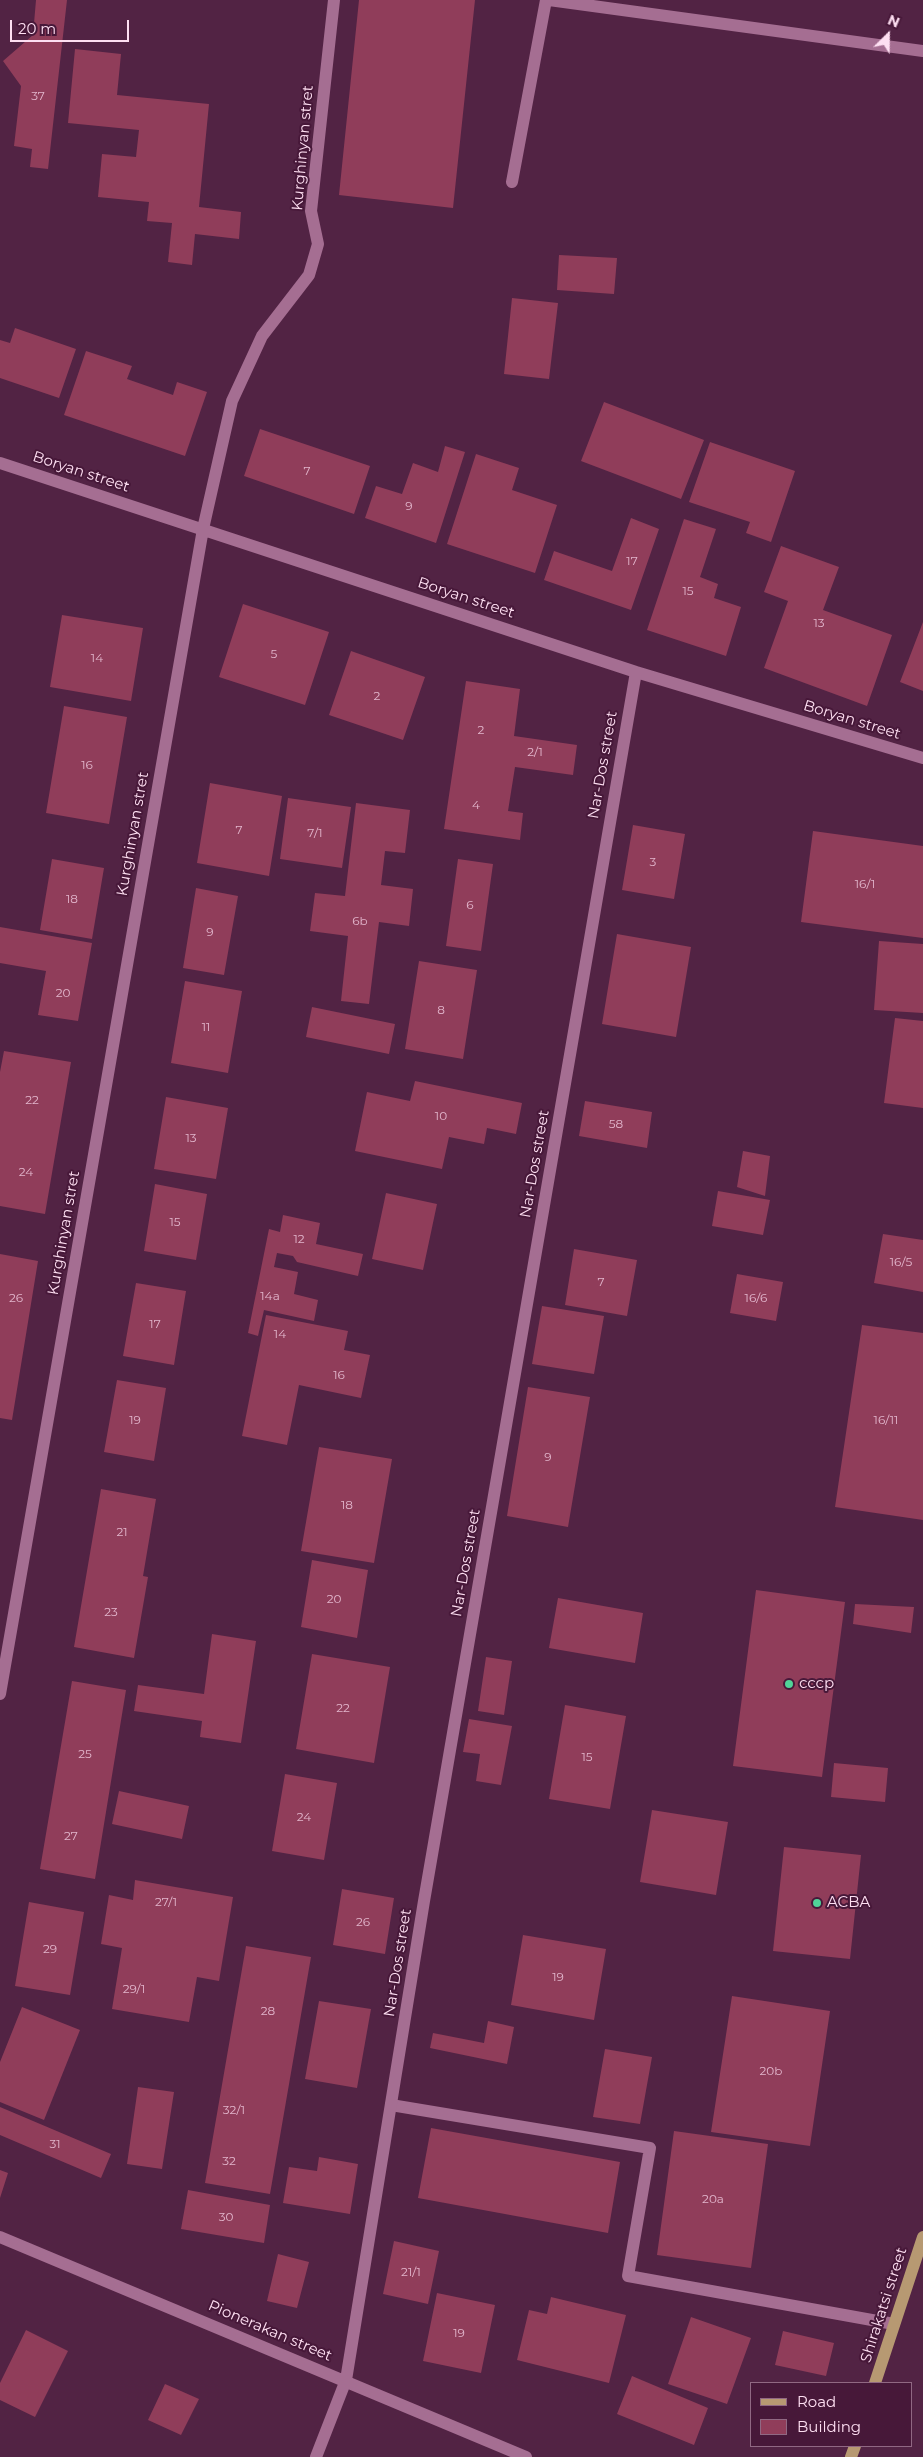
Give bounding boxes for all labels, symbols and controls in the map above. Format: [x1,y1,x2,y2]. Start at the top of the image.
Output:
scale bar [12,10,131,42]
north arrow [863,10,913,60]
text: N [885,11,903,32]
text: 20 m [18,19,56,38]
street label: Kurghinyan stret [289,85,317,211]
house number: 37 [31,89,45,103]
street label: Boryan street [30,448,132,496]
house number: 7 [303,464,311,478]
house number: 9 [405,499,413,513]
house number: 17 [626,554,638,568]
street label: Boryan street [415,574,517,622]
house number: 15 [682,584,694,598]
house number: 13 [813,616,825,630]
house number: 5 [271,647,277,661]
house number: 14 [91,651,103,665]
house number: 2 [374,689,380,703]
street label: Boryan street [801,697,903,743]
street label: Nar-Dos street [585,710,621,820]
house number: 2 [478,723,484,737]
house number: 2/1 [527,745,543,759]
house number: 16 [81,758,93,772]
street label: Kurghinyan stret [113,771,153,897]
house number: 4 [472,798,480,812]
house number: 7 [235,823,243,837]
house number: 7/1 [307,826,323,840]
house number: 3 [650,855,656,869]
house number: 16/1 [855,877,875,891]
house number: 18 [66,892,78,906]
house number: 6 [466,898,474,912]
house number: 6b [352,914,368,928]
house number: 9 [206,925,214,939]
house number: 20 [56,986,70,1000]
house number: 8 [437,1003,445,1017]
house number: 11 [202,1020,210,1034]
house number: 22 [25,1093,39,1107]
house number: 10 [435,1109,447,1123]
street label: Nar-Dos street [517,1109,553,1219]
house number: 58 [609,1117,623,1131]
house number: 13 [185,1131,197,1145]
house number: 24 [19,1165,33,1179]
street label: Kurghinyan stret [44,1170,84,1296]
house number: 15 [169,1215,181,1229]
house number: 12 [293,1232,305,1246]
house number: 16/5 [890,1255,912,1269]
house number: 7 [597,1275,605,1289]
house number: 14a [260,1289,280,1303]
house number: 26 [9,1291,23,1305]
house number: 16/6 [745,1291,767,1305]
house number: 17 [149,1317,161,1331]
house number: 14 [274,1327,286,1341]
house number: 16 [333,1368,345,1382]
house number: 19 [129,1413,141,1427]
house number: 16/11 [874,1413,898,1427]
house number: 9 [544,1450,552,1464]
house number: 18 [341,1498,353,1512]
street label: Nar-Dos street [448,1508,484,1618]
house number: 21 [116,1525,128,1539]
house number: 20 [327,1592,341,1606]
house number: 23 [104,1605,118,1619]
place label: ссср [799,1675,834,1693]
marker: ссср [783,1678,795,1690]
house number: 22 [336,1701,350,1715]
house number: 25 [78,1747,92,1761]
house number: 15 [581,1750,593,1764]
house number: 24 [297,1810,311,1824]
house number: 27 [64,1829,78,1843]
place label: ACBA [827,1894,870,1912]
house number: 27/1 [155,1895,177,1909]
marker: ACBA [811,1897,823,1909]
street label: Nar-Dos street [381,1908,415,2018]
house number: 26 [356,1915,370,1929]
house number: 29 [43,1942,57,1956]
house number: 19 [552,1970,564,1984]
house number: 29/1 [123,1982,145,1996]
house number: 28 [261,2004,275,2018]
house number: 20b [760,2064,782,2078]
house number: 32/1 [223,2103,245,2117]
house number: 31 [49,2137,61,2151]
house number: 32 [222,2154,236,2168]
house number: 20a [702,2192,724,2206]
house number: 30 [219,2210,233,2224]
street label: Shirakatsi street [857,2245,911,2365]
house number: 21/1 [401,2265,421,2279]
street label: Pionerakan street [205,2297,335,2365]
house number: 19 [453,2326,465,2340]
legend [750,2382,913,2447]
text: Road [797,2392,836,2411]
text: Building [797,2417,861,2436]

